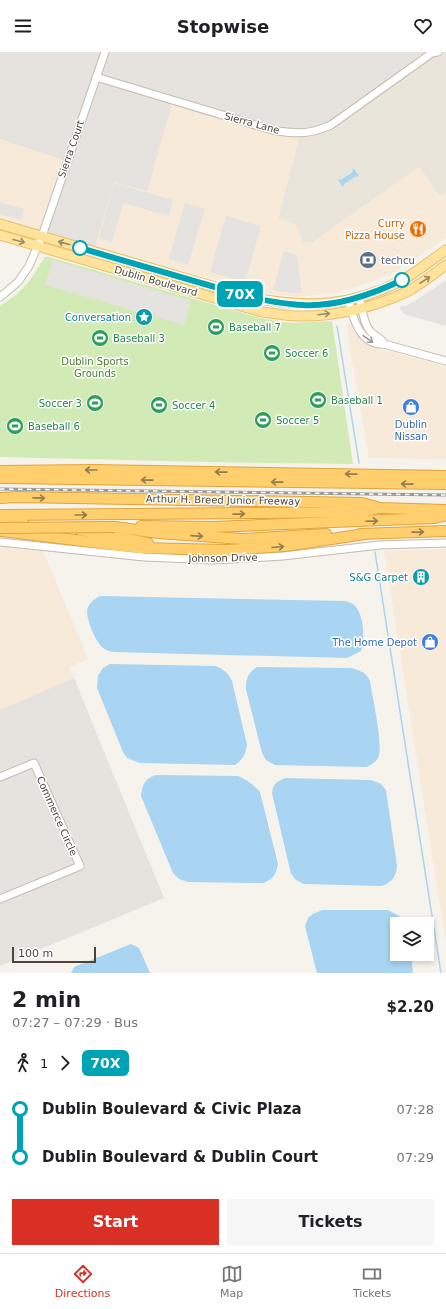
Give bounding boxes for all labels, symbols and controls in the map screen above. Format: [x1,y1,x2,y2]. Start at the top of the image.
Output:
icon: menu [12,15,34,37]
icon: heart [412,15,434,37]
text: Stopwise [177,16,269,37]
street label: Sierra Lane [223,110,281,136]
street label: Sierra Court [56,119,86,179]
place label: Curry Pizza House [345,218,405,241]
restaurant icon: Curry Pizza House [408,219,428,239]
one-way arrow [12,237,25,245]
one-way arrow [58,239,71,246]
unlabelled marker [72,240,88,256]
bank icon: techcu [358,250,378,270]
place label: techcu [381,255,415,266]
street label: Dublin Boulevard [113,264,199,298]
unlabelled marker [394,272,410,288]
one-way arrow [419,275,431,283]
line badge: 70X [217,281,263,307]
text: 70X [225,286,255,302]
place icon: Conversation [134,307,154,327]
one-way arrow [317,311,330,318]
place label: Conversation [65,312,131,323]
sports icon: Baseball 7 [206,317,226,337]
place label: Baseball 7 [229,322,281,333]
sports icon: Baseball 3 [90,328,110,348]
place label: Baseball 3 [113,333,165,344]
one-way arrow [363,335,374,343]
sports icon: Soccer 6 [262,343,282,363]
place label: Soccer 6 [285,348,328,359]
park label: Dublin Sports Grounds [61,356,129,379]
sports icon: Baseball 1 [308,390,328,410]
sports icon: Soccer 3 [85,393,105,413]
sports icon: Soccer 4 [149,395,169,415]
place label: Baseball 1 [331,395,383,406]
shop icon: Dublin Nissan [401,397,421,417]
place label: Soccer 3 [39,398,82,409]
place label: Soccer 4 [172,400,215,411]
sports icon: Soccer 5 [253,410,273,430]
place label: Soccer 5 [276,415,319,426]
sports icon: Baseball 6 [5,416,25,436]
place label: Dublin Nissan [394,419,428,442]
place label: Baseball 6 [28,421,80,432]
one-way arrow [85,466,98,474]
one-way arrow [215,468,228,476]
one-way arrow [345,470,358,478]
one-way arrow [141,476,154,484]
one-way arrow [271,478,284,486]
one-way arrow [401,480,414,488]
street label: Arthur H. Breed Junior Freeway [146,493,300,507]
one-way arrow [32,494,45,502]
one-way arrow [232,510,245,518]
one-way arrow [74,511,87,519]
one-way arrow [365,517,378,524]
one-way arrow [411,528,424,536]
one-way arrow [190,532,203,540]
one-way arrow [271,543,284,550]
street label: Johnson Drive [187,552,258,564]
building icon: S&G Carpet [411,567,431,587]
place label: S&G Carpet [349,572,408,583]
shop icon: The Home Depot [420,632,440,652]
place label: The Home Depot [331,637,417,648]
street label: Commerce Circle [35,775,79,857]
map controls [390,917,434,961]
button: layers [390,917,434,961]
scale bar [12,945,96,964]
text: 100 m [18,947,53,960]
text: 2 min [12,987,81,1012]
text: $2.20 [387,998,434,1016]
text: 07:27 – 07:29 · Bus [12,1015,138,1030]
icon: walk [12,1052,34,1074]
icon: forward [54,1052,76,1074]
text: 70X [90,1055,121,1071]
text: 1 [40,1056,48,1071]
text: Dublin Boulevard & Civic Plaza [42,1100,302,1118]
text: 07:28 [397,1102,434,1117]
text: Dublin Boulevard & Dublin Court [42,1148,318,1166]
text: 07:29 [397,1150,434,1165]
button: Start [12,1199,219,1245]
button: Tickets [227,1199,434,1245]
tab: Directions [55,1263,110,1300]
tab: Map [220,1263,243,1300]
tab: Tickets [353,1263,391,1300]

